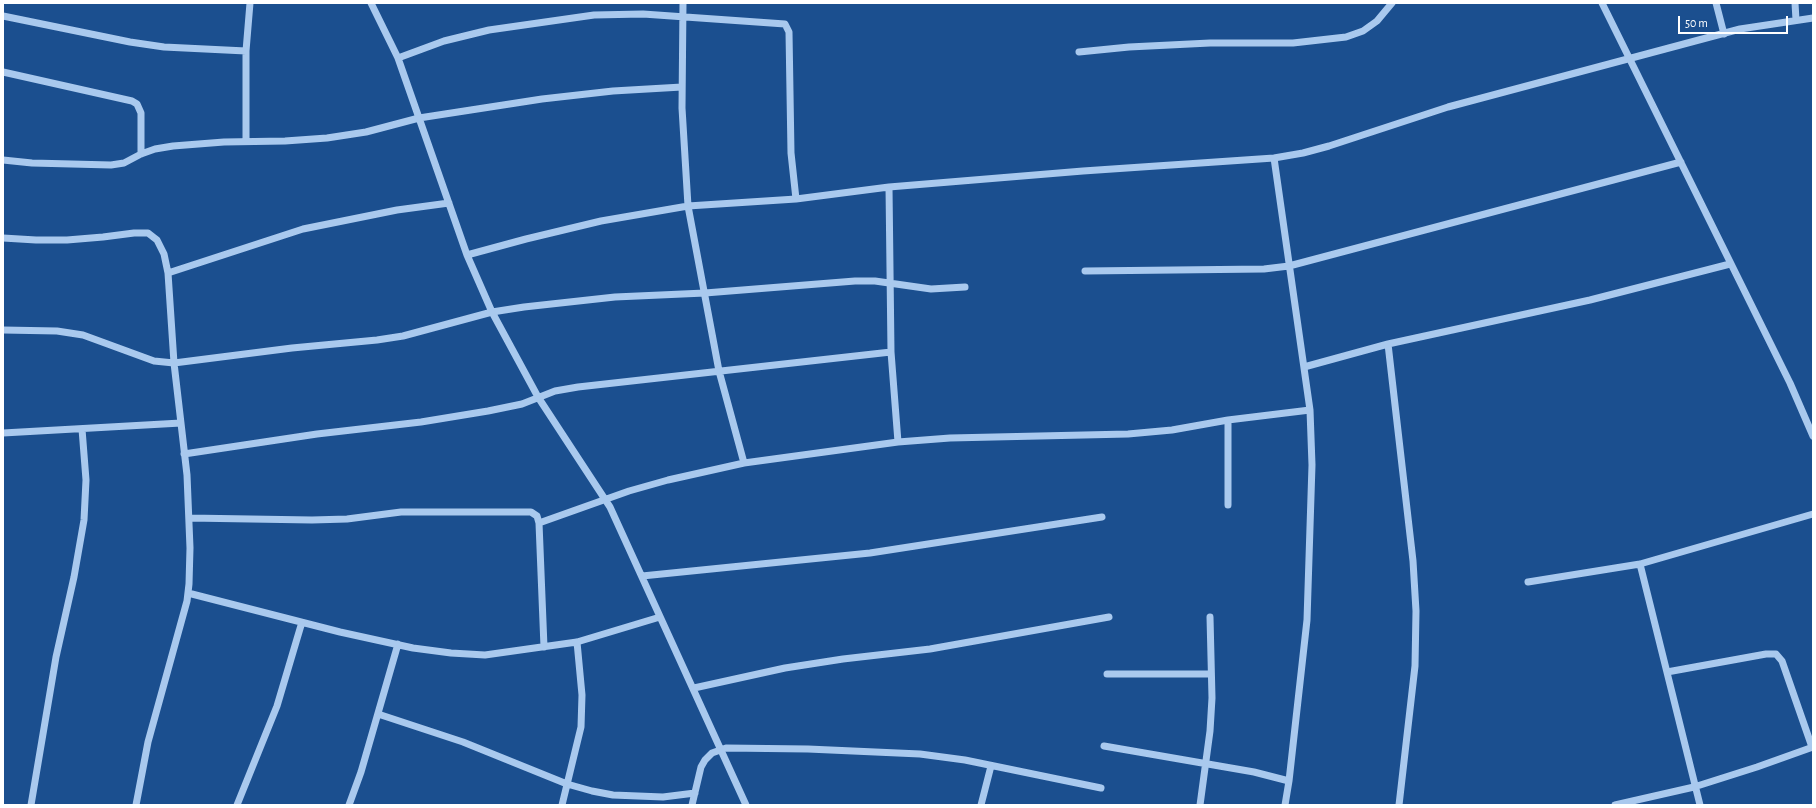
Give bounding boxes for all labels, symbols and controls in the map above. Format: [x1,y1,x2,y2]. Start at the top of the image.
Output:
scale bar [1680,8,1790,34]
text: 50 m [1685,17,1708,29]

